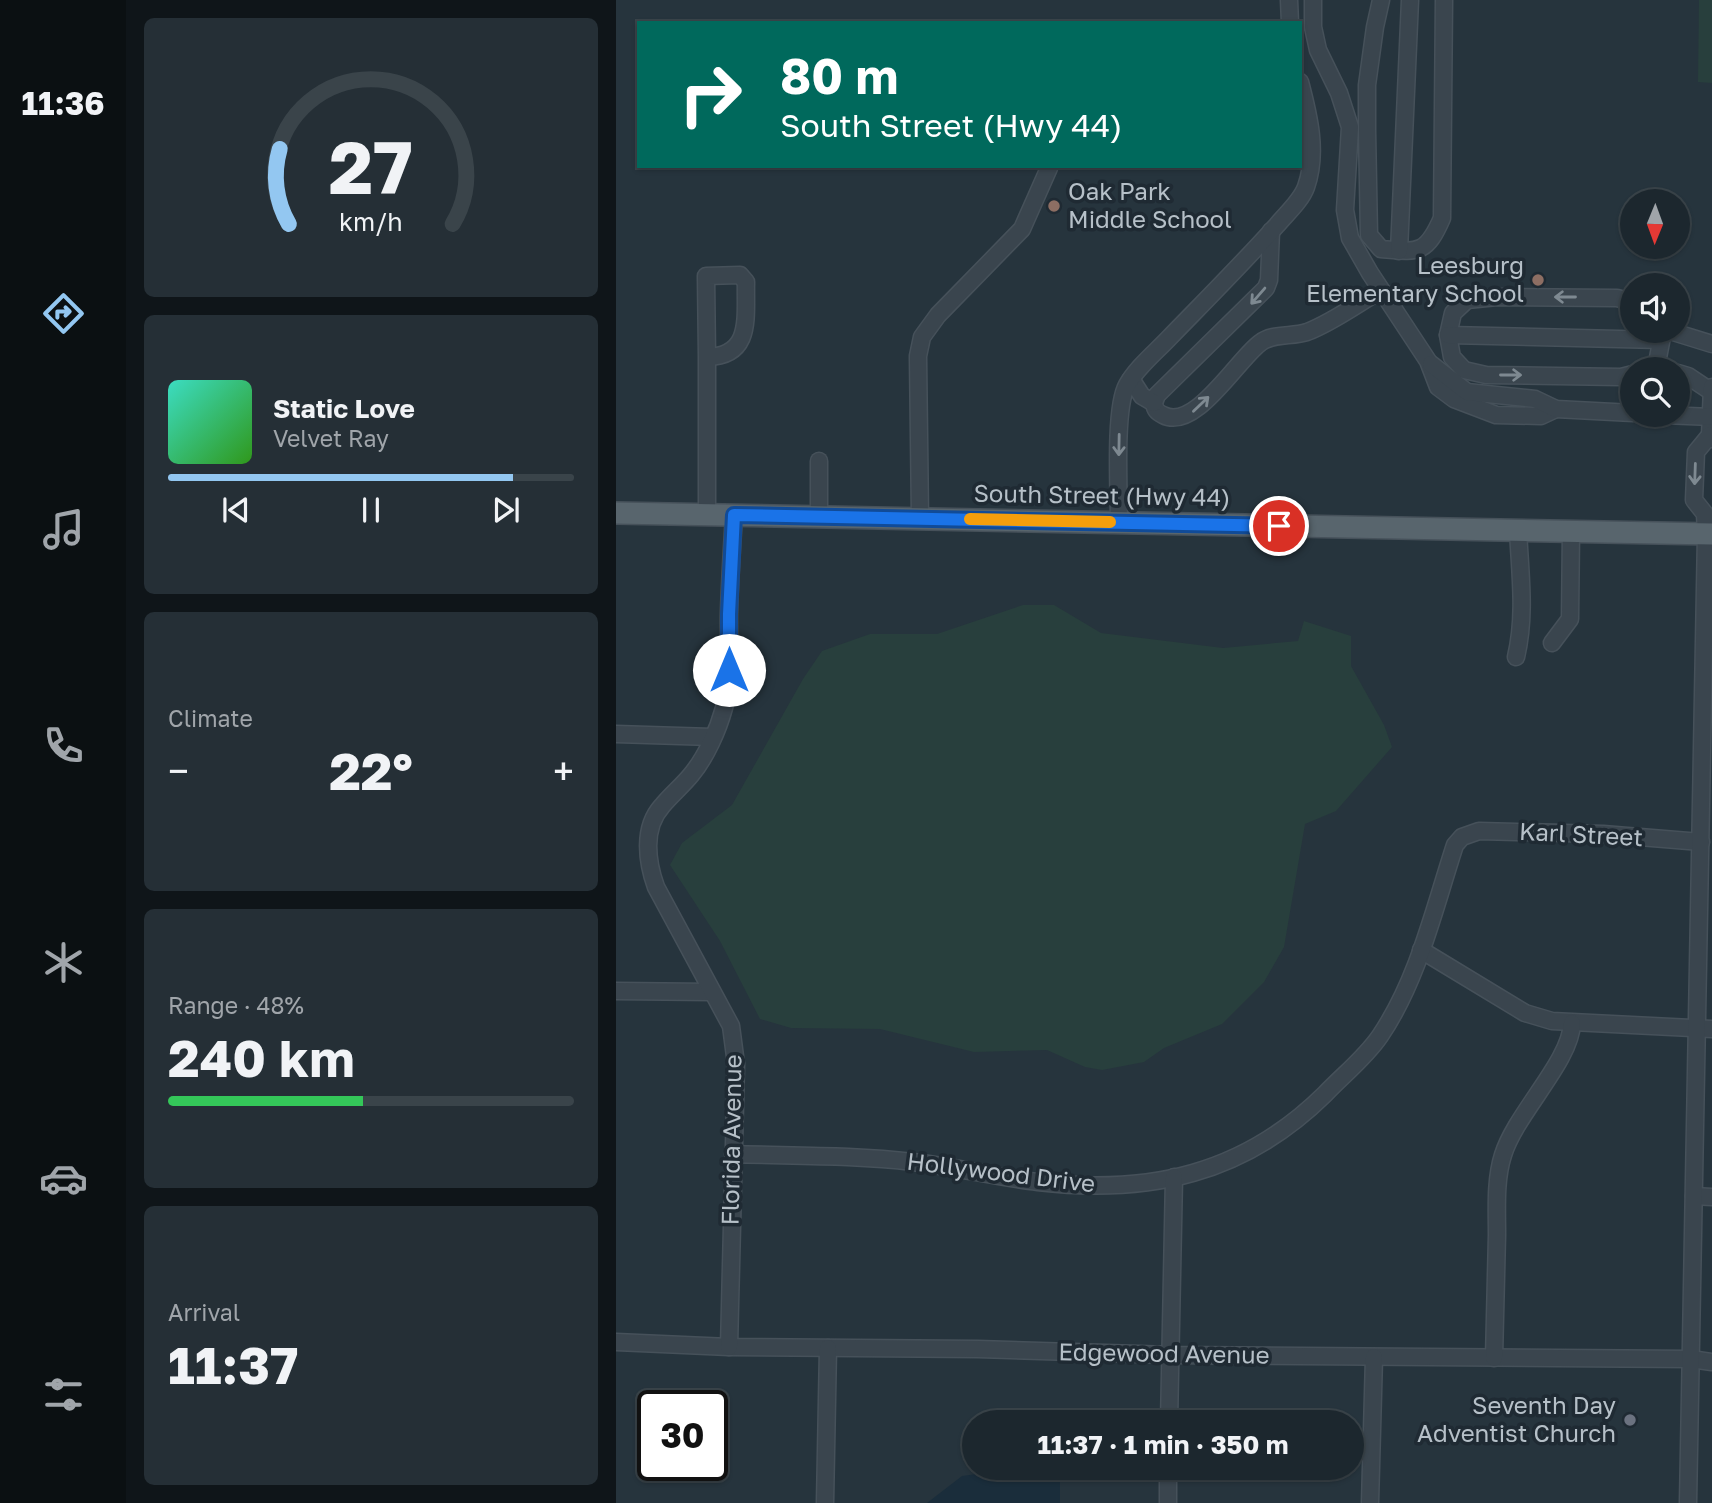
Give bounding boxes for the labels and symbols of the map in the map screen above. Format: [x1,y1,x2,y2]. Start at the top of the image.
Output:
place label: Oak Park Middle School [1068,176,1232,233]
north arrow [1620,189,1690,259]
marker: Oak Park Middle School [1046,198,1062,214]
place label: Leesburg Elementary School [1306,250,1524,307]
marker: Leesburg Elementary School [1530,272,1546,288]
one-way arrow [1250,287,1266,305]
one-way arrow [1554,290,1577,304]
one-way arrow [1500,368,1523,381]
one-way arrow [1193,395,1210,412]
one-way arrow [1112,434,1126,457]
one-way arrow [1688,462,1701,485]
street label: South Street (Hwy 44) [973,478,1231,511]
pin [1249,496,1309,556]
position arrow [692,633,766,707]
street label: Karl Street [1518,816,1644,851]
street label: Florida Avenue [715,1054,746,1226]
street label: Hollywood Drive [905,1146,1097,1197]
street label: Edgewood Avenue [1058,1336,1270,1369]
speed limit sign: 30 [637,1390,728,1481]
place label: Seventh Day Adventist Church [1417,1390,1616,1447]
marker: Seventh Day Adventist Church [1622,1412,1638,1428]

